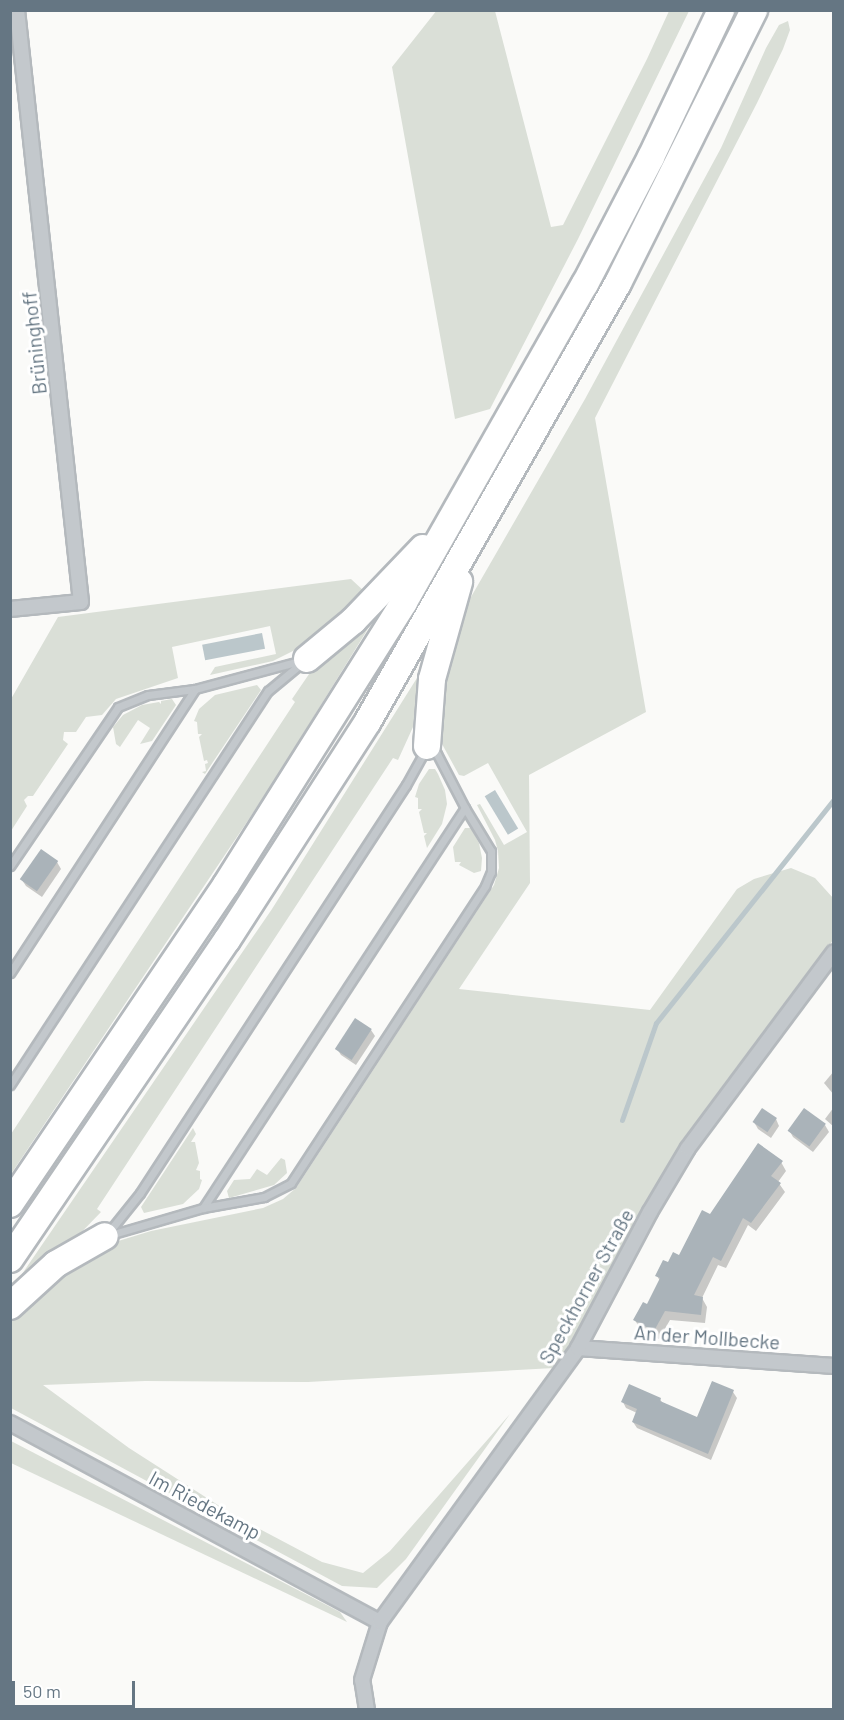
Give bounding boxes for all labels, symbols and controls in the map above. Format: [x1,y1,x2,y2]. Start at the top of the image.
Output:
street label: Brüninghoff [17,290,51,396]
street label: Speckhorner Straße [534,1204,638,1368]
street label: An der Mollbecke [633,1320,781,1354]
street label: Im Riedekamp [145,1466,265,1544]
scale bar [15,1669,138,1707]
text: 50 m [23,1680,61,1702]

